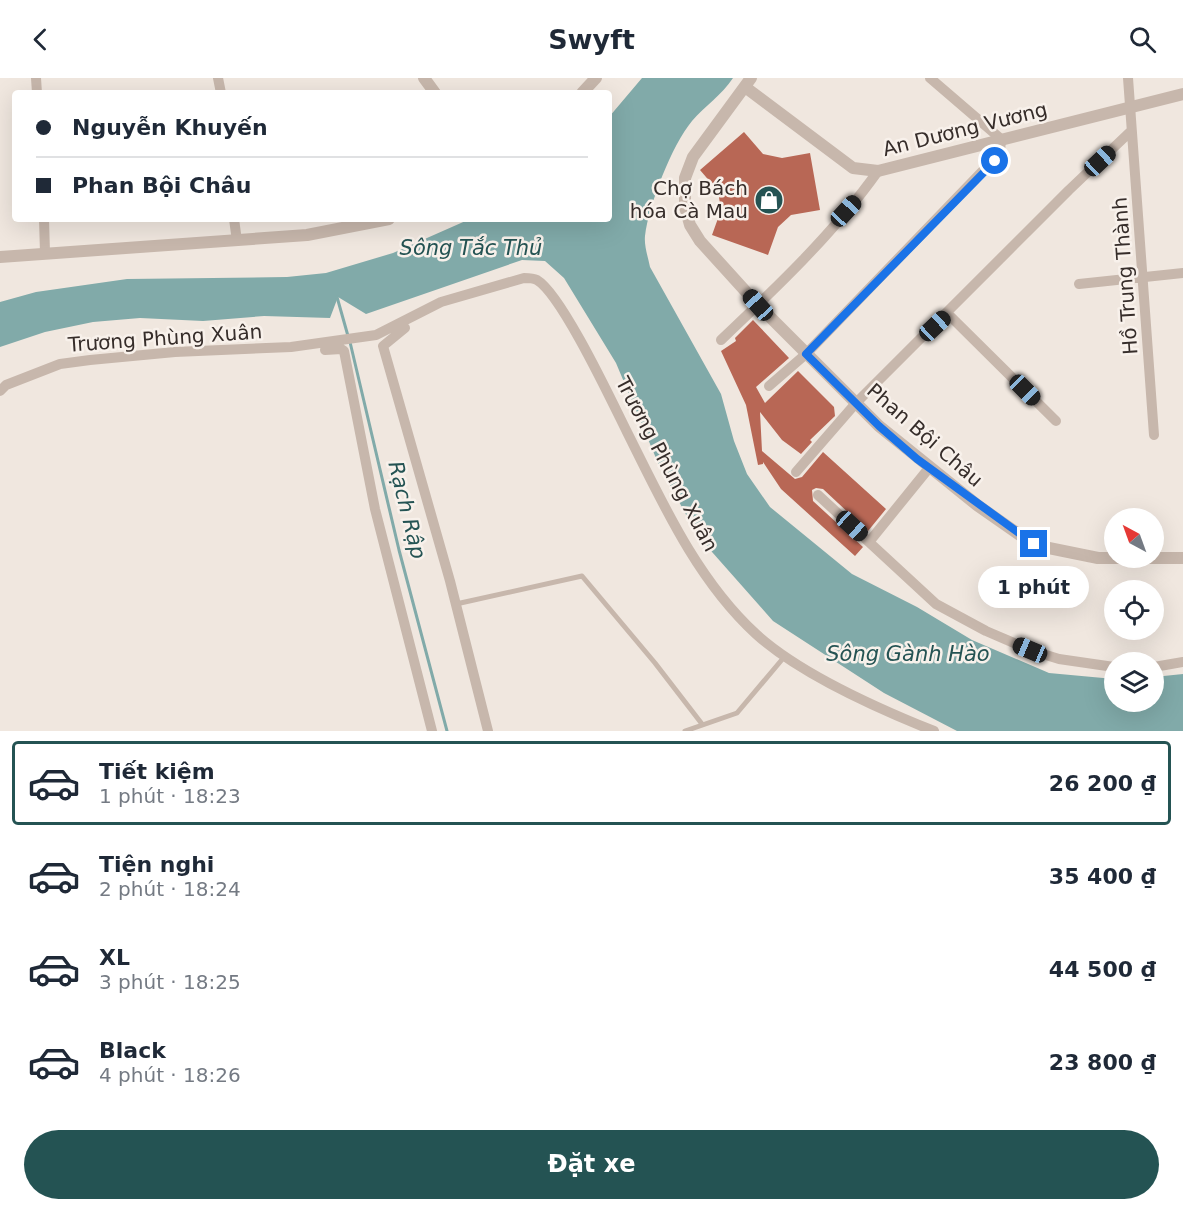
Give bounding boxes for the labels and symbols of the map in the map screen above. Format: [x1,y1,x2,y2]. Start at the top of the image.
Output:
street label: An Dương Vương [880,97,1050,161]
car [1081,142,1119,180]
route start [981,147,1008,174]
place label: Chợ Bách hóa Cà Mau [630,176,748,223]
shop icon: Chợ Bách hóa Cà Mau [753,184,785,216]
car [827,192,865,230]
street label: Hồ Trung Thành [1108,196,1142,356]
water label: Sông Tắc Thủ [400,236,542,260]
car [739,286,777,324]
car [916,307,954,345]
street label: Trương Phùng Xuân [66,319,263,357]
car [1006,371,1044,409]
street label: Trương Phùng Xuân [610,372,723,556]
street label: Phan Bội Châu [862,378,988,492]
water label: Rạch Rập [383,459,431,561]
car [833,507,871,545]
north arrow [1104,508,1164,568]
route end [1020,530,1047,557]
callout: 1 phút [978,565,1090,607]
car [1010,635,1050,665]
water label: Sông Gành Hào [826,642,990,666]

